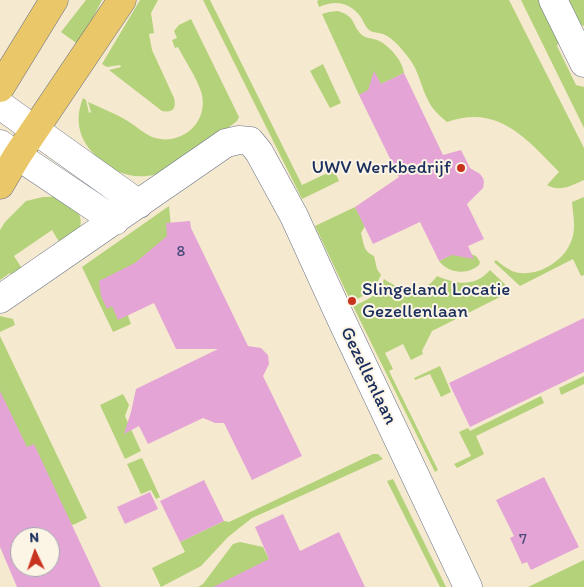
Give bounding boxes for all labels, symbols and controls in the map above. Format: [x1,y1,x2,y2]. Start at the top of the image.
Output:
place label: UWV Werkbedrijf [311,157,451,179]
marker: UWV Werkbedrijf [455,162,467,174]
house number: 8 [177,242,185,262]
place label: Slingeland Locatie Gezellenlaan [362,279,510,323]
marker: Slingeland Locatie Gezellenlaan [346,295,358,307]
street label: Gezellenlaan [335,323,401,429]
north arrow [10,527,60,577]
text: N [29,529,39,546]
house number: 7 [519,530,527,550]

